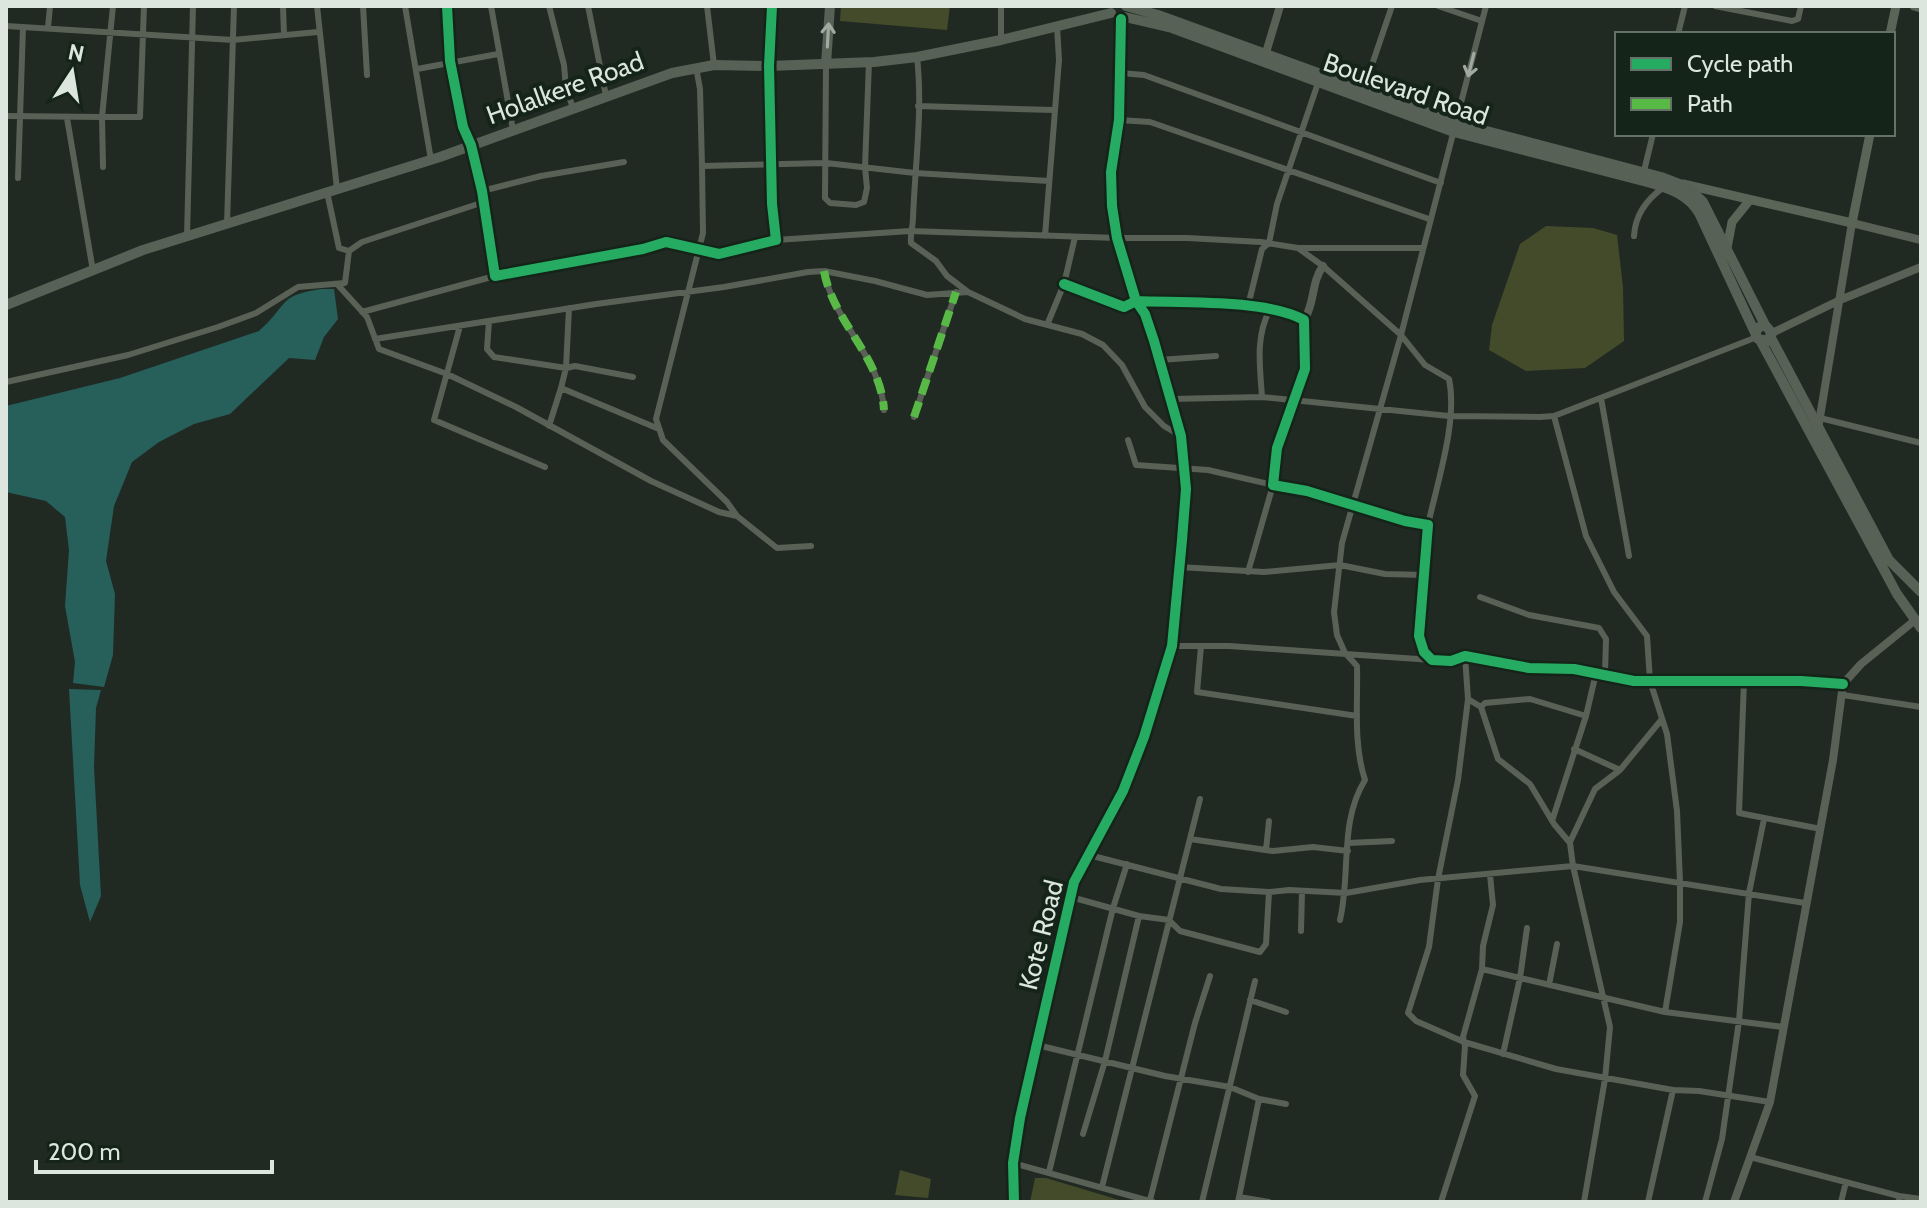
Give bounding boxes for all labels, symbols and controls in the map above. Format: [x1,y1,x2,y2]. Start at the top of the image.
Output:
one-way arrow [821,22,836,49]
north arrow [32,32,112,112]
legend [1615,32,1895,136]
text: N [66,38,86,68]
street label: Holalkere Road [482,45,648,131]
street label: Boulevard Road [1319,46,1493,132]
text: Cycle path [1687,49,1793,78]
one-way arrow [1463,51,1478,77]
text: Path [1687,89,1733,118]
street label: Kote Road [1012,877,1070,993]
scale bar [36,1124,272,1174]
text: 200 m [48,1137,121,1166]

